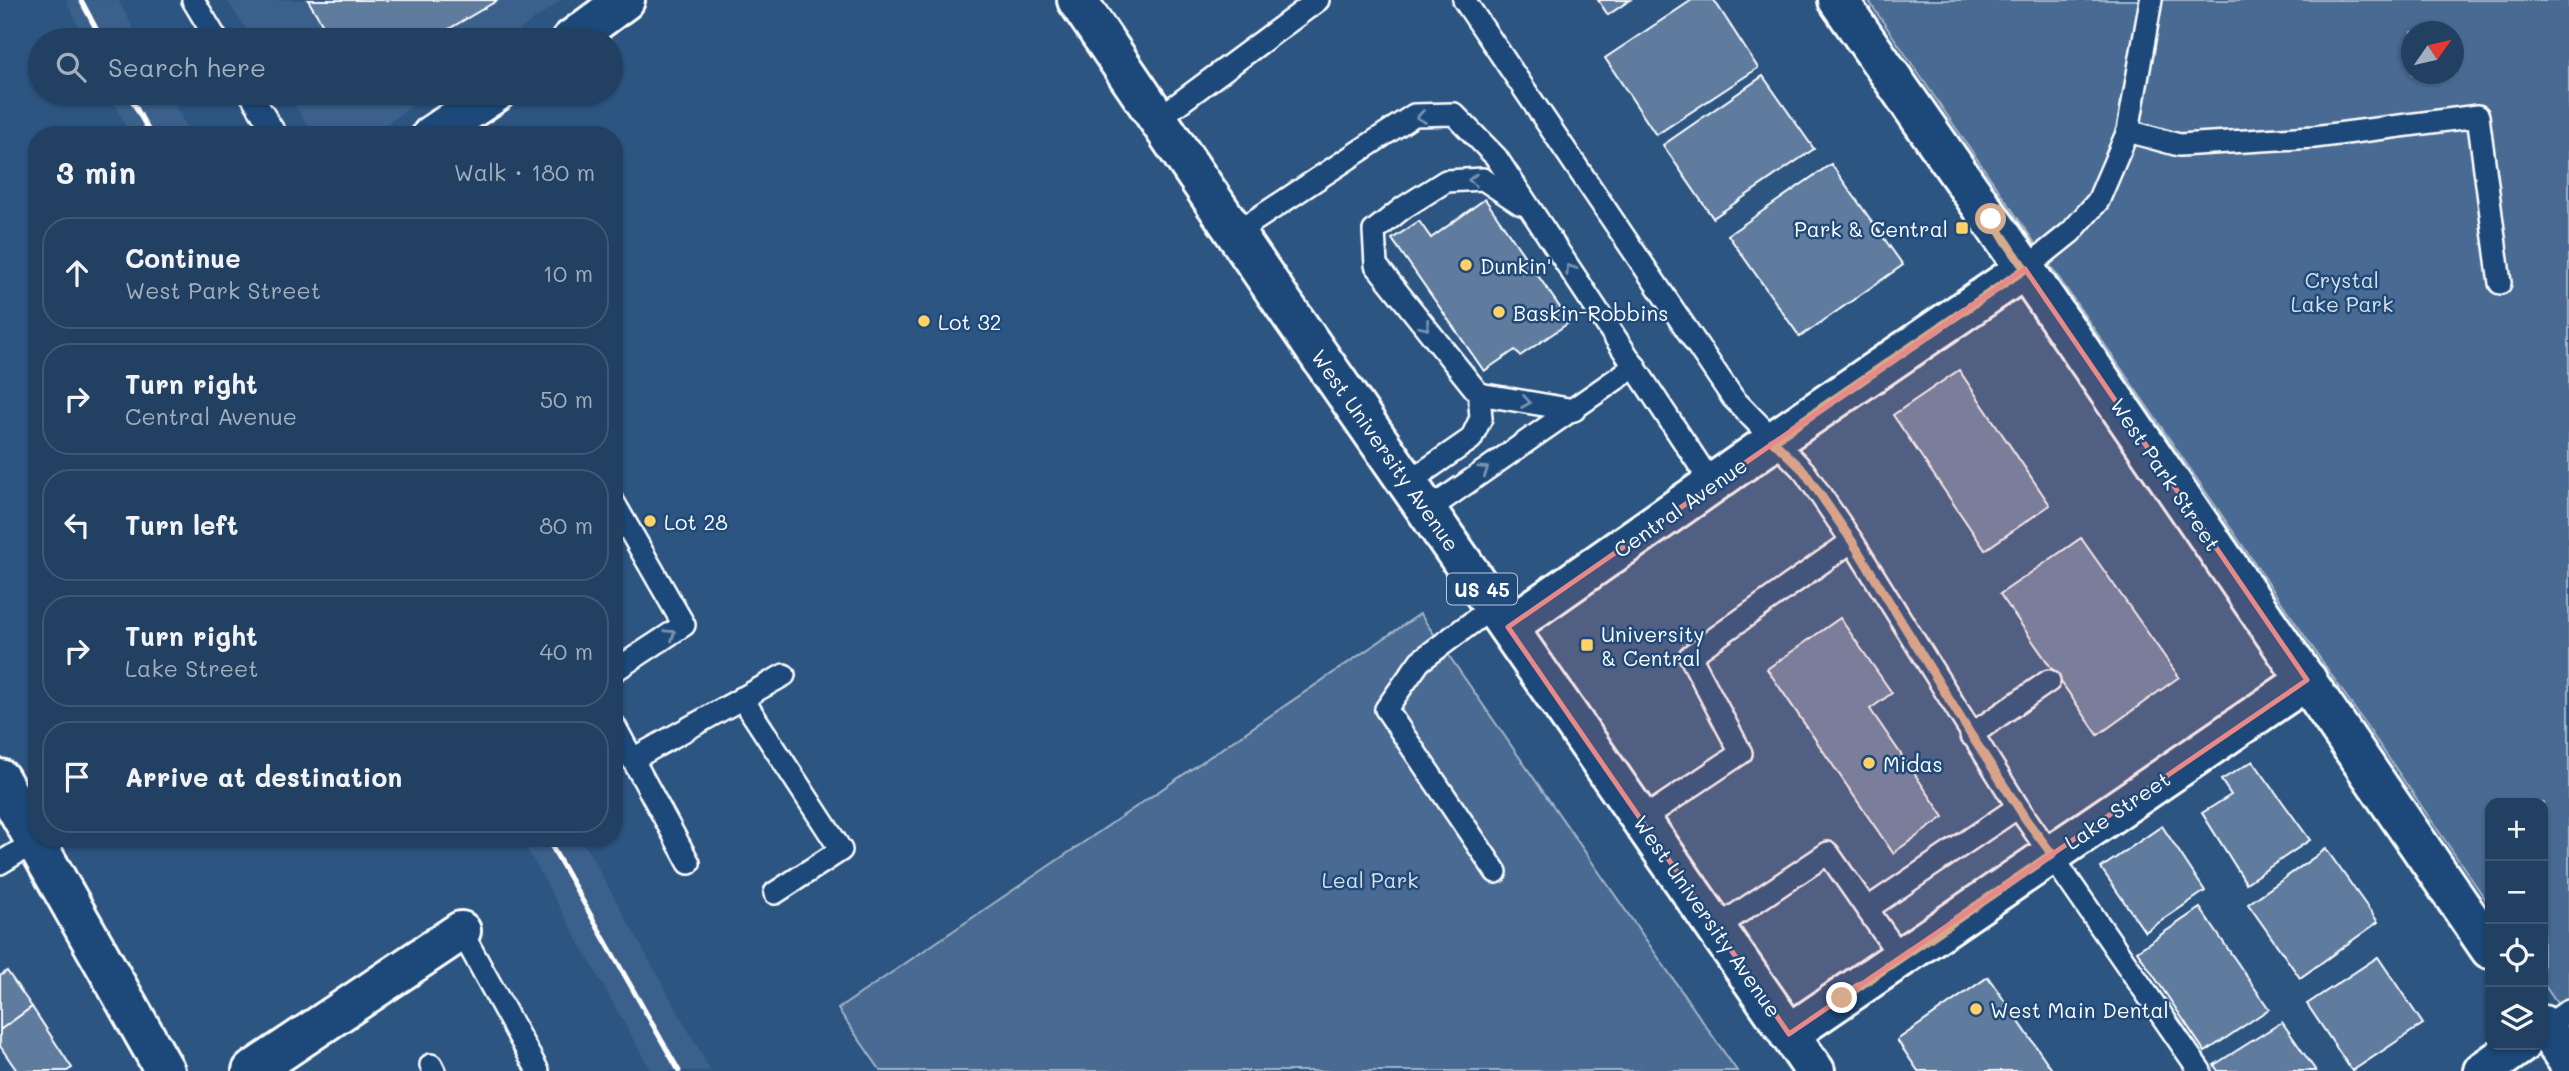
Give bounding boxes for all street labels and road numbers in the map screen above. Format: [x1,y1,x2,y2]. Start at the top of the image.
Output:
street label: West University Avenue [1306,344,1466,556]
street label: West Park Street [2105,392,2227,556]
street label: Central Avenue [1608,451,1752,563]
road number: US 45 [1447,574,1517,604]
street label: Lake Street [2059,765,2175,855]
street label: West University Avenue [1628,810,1788,1022]

